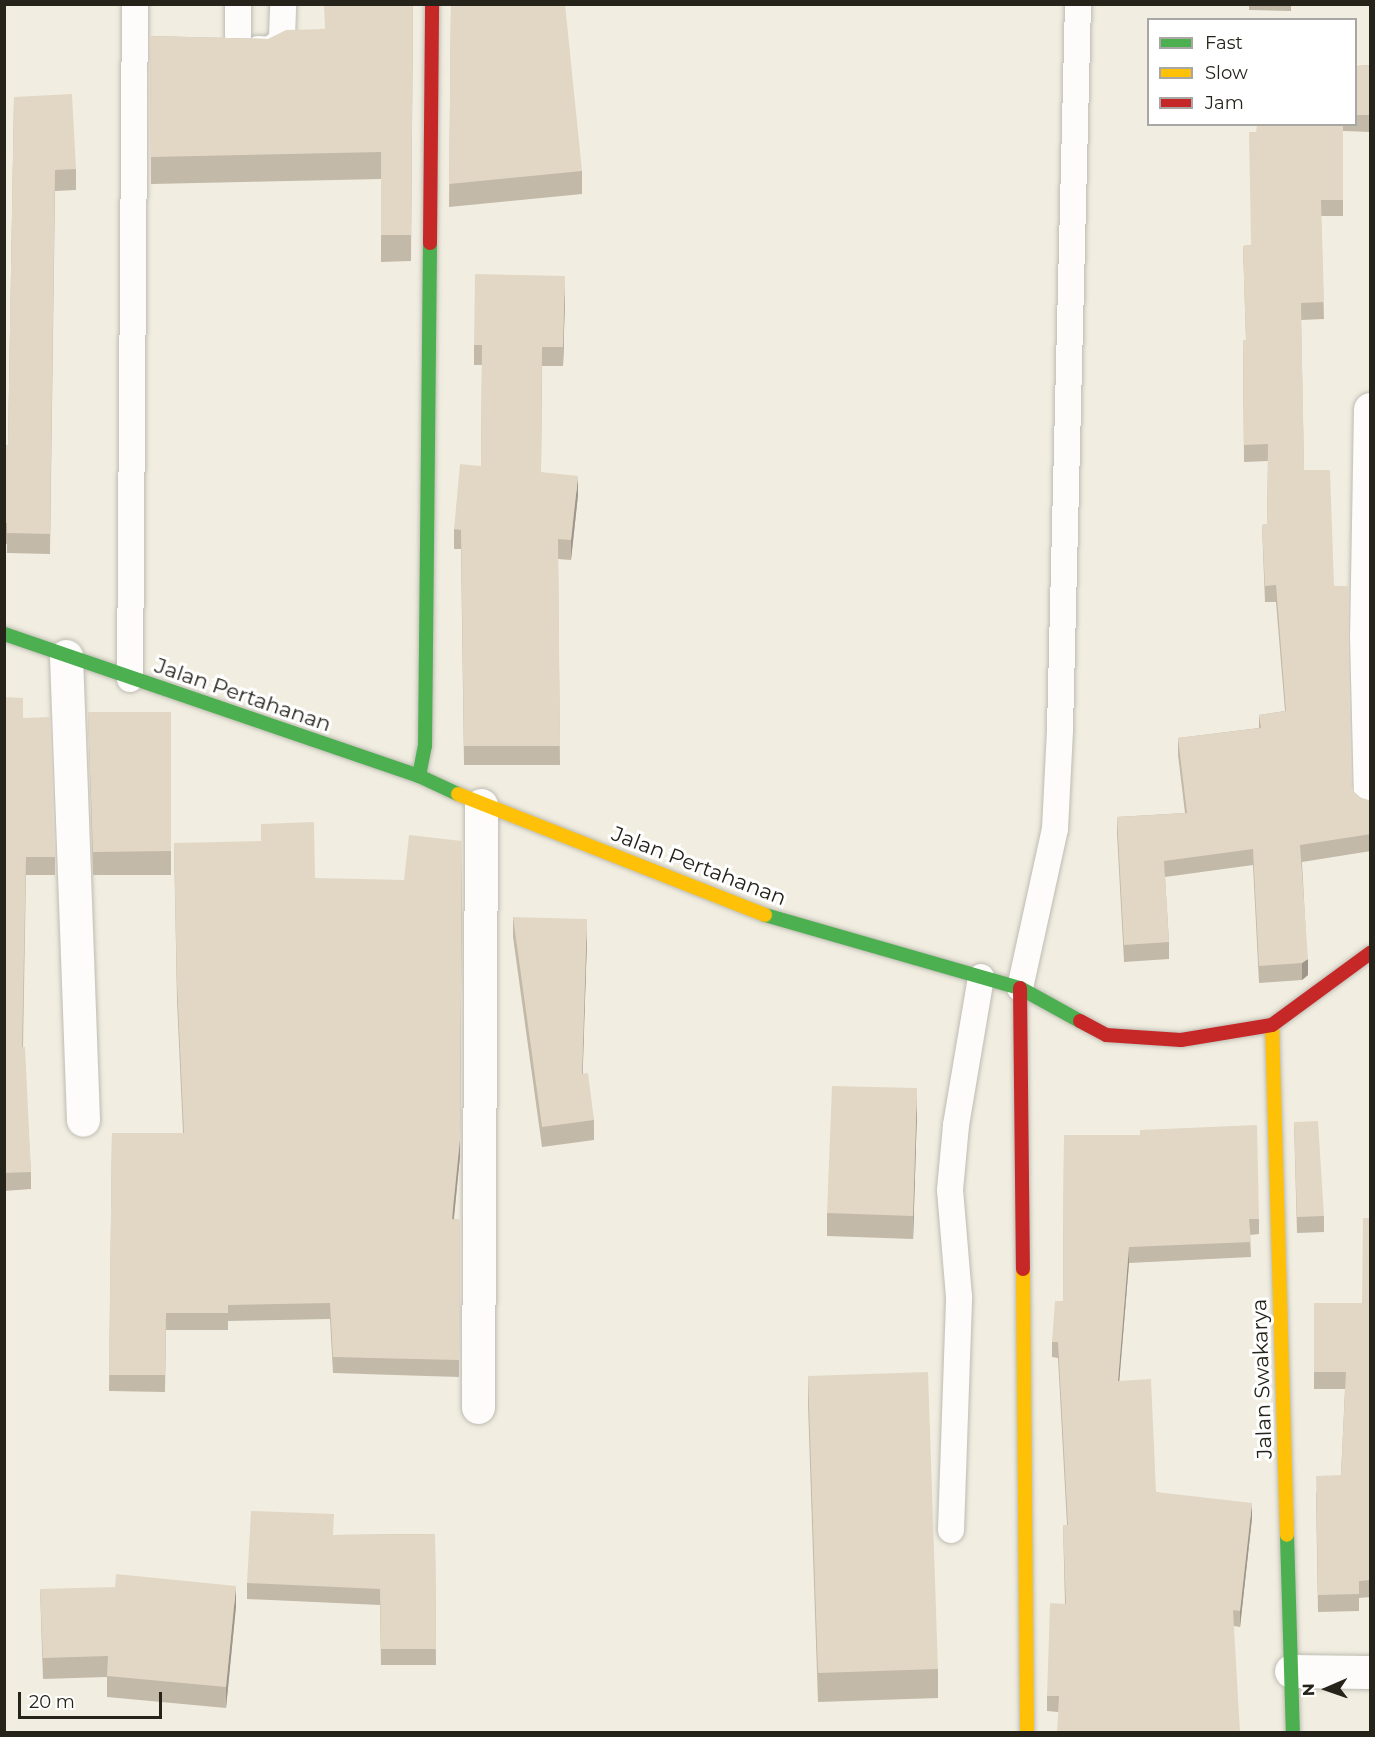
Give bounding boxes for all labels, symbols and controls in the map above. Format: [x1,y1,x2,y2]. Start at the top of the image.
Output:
legend [1147,18,1357,126]
text: Fast [1205,32,1243,54]
text: Slow [1205,62,1248,84]
text: Jam [1205,92,1244,114]
street label: Jalan Pertahanan [152,653,334,737]
street label: Jalan Pertahanan [608,821,790,911]
street label: Jalan Swakarya [1247,1299,1277,1459]
north arrow [1297,1659,1357,1719]
scale bar [21,1680,165,1718]
text: N [1299,1683,1318,1696]
text: 20 m [29,1691,75,1713]

